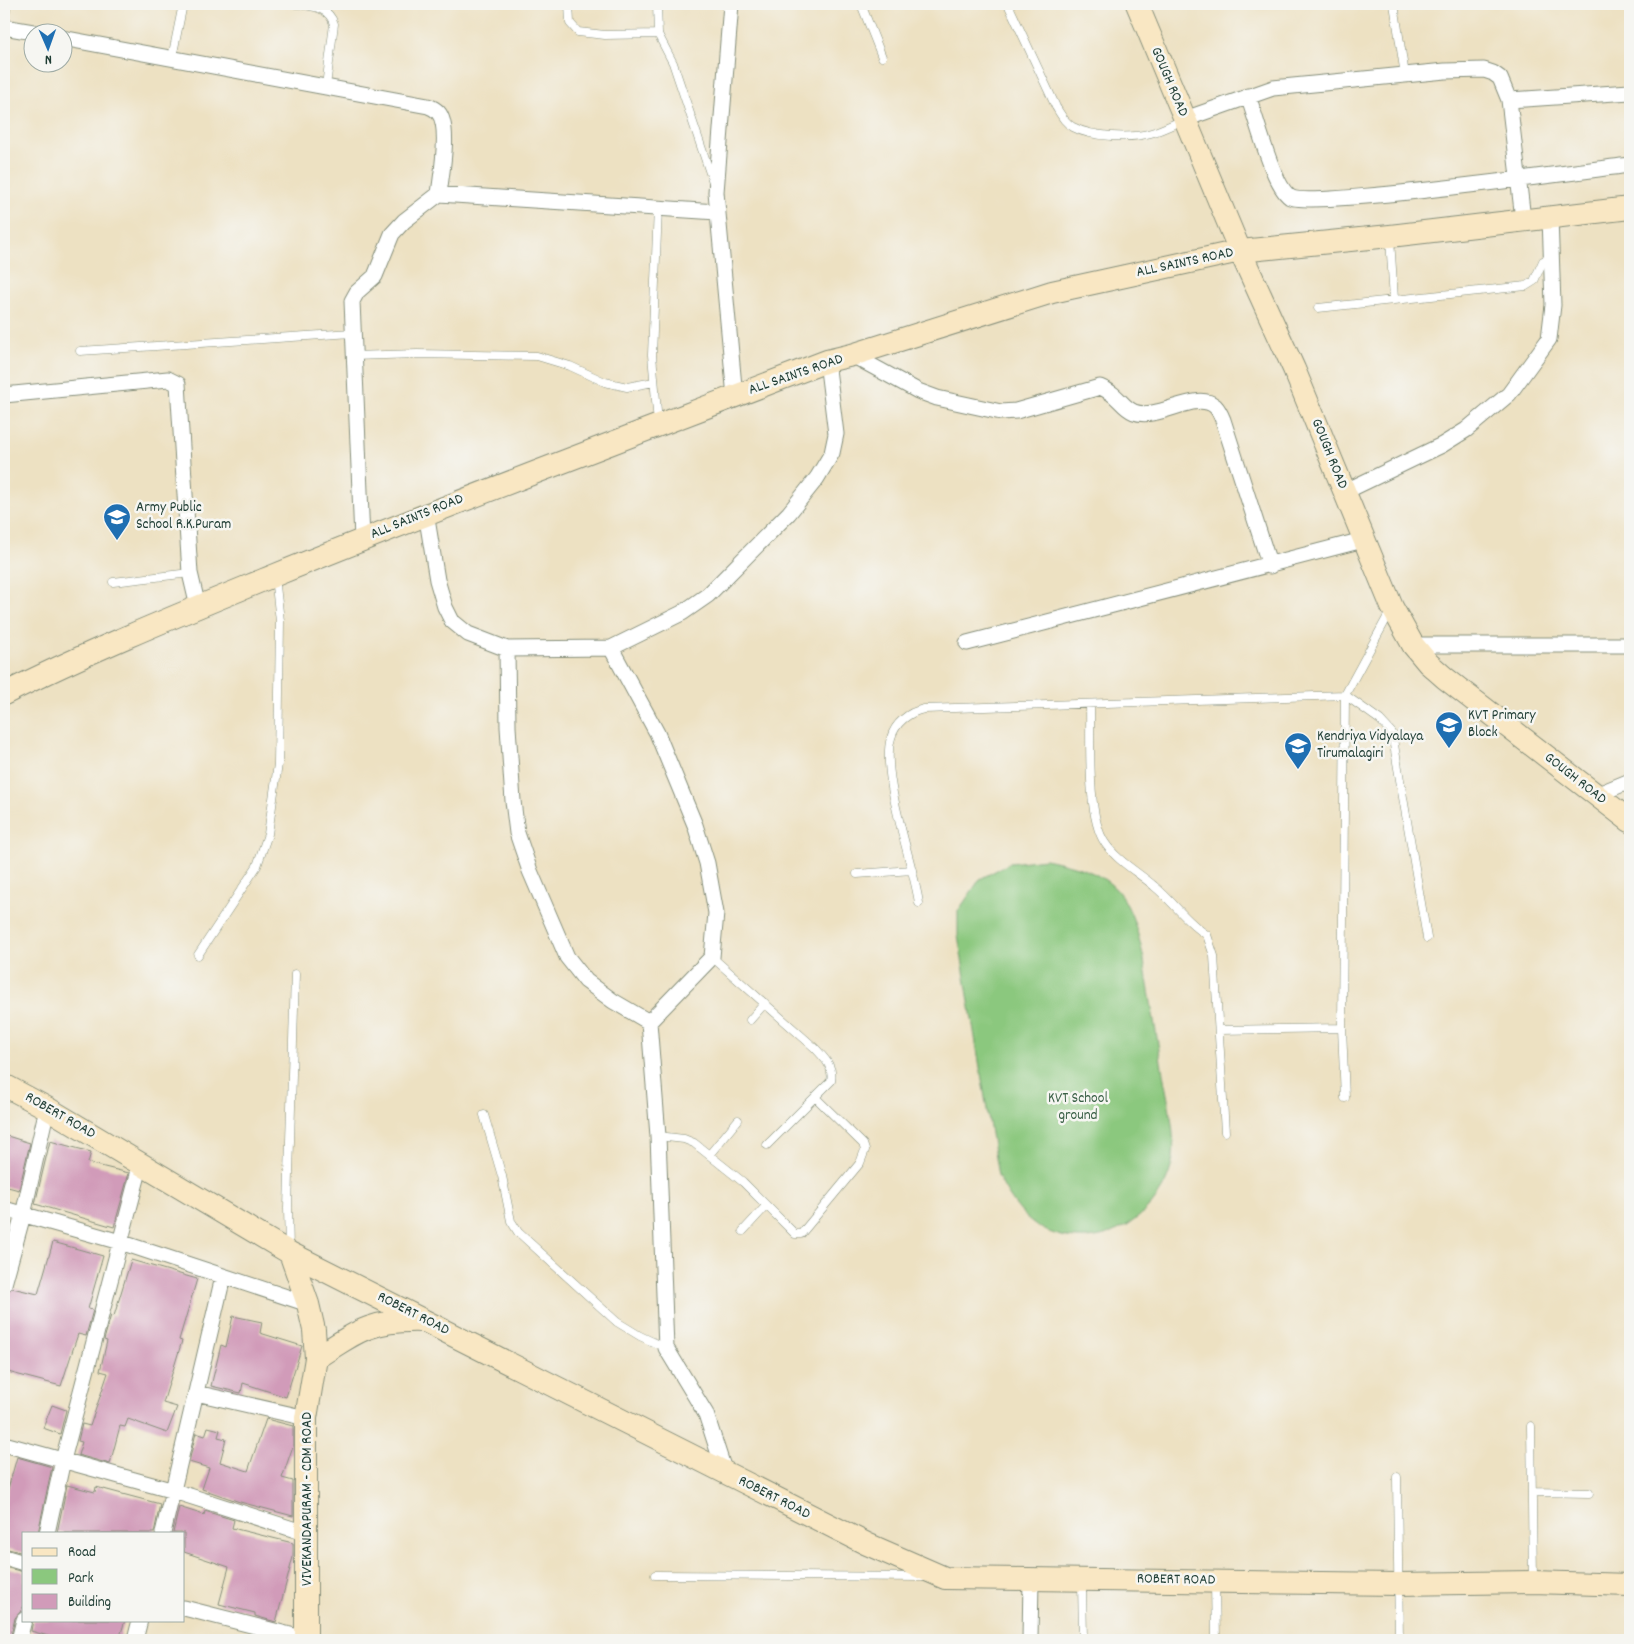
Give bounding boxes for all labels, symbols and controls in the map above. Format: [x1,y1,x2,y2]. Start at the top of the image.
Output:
north arrow [22,22,72,72]
street label: GOUGH ROAD [1144,44,1194,121]
text: N [44,49,52,69]
street label: ALL SAINTS ROAD [1134,242,1236,284]
street label: ALL SAINTS ROAD [746,348,846,401]
street label: GOUGH ROAD [1305,416,1353,493]
street label: ALL SAINTS ROAD [367,488,467,546]
place label: Army Public School R.K.Puram [136,497,231,536]
school or university icon: Army Public School R.K.Puram [102,502,132,541]
place label: KVT Primary Block [1468,705,1537,744]
school or university icon: KVT Primary Block [1434,710,1464,749]
place label: Kendriya Vidyalaya Tirumalagiri [1317,726,1424,765]
school or university icon: Kendriya Vidyalaya Tirumalagiri [1283,731,1313,770]
street label: GOUGH ROAD [1539,748,1611,811]
street label: ROBERT ROAD [21,1087,100,1145]
park label: KVT School ground [1048,1088,1108,1127]
street label: ROBERT ROAD [373,1286,453,1342]
street label: VIVEKANDAPURAM - CDM ROAD [297,1412,319,1586]
street label: ROBERT ROAD [734,1470,814,1526]
legend [22,1532,185,1622]
text: Road [68,1542,96,1564]
text: Park [68,1568,94,1590]
street label: ROBERT ROAD [1137,1568,1216,1592]
text: Building [68,1592,111,1614]

